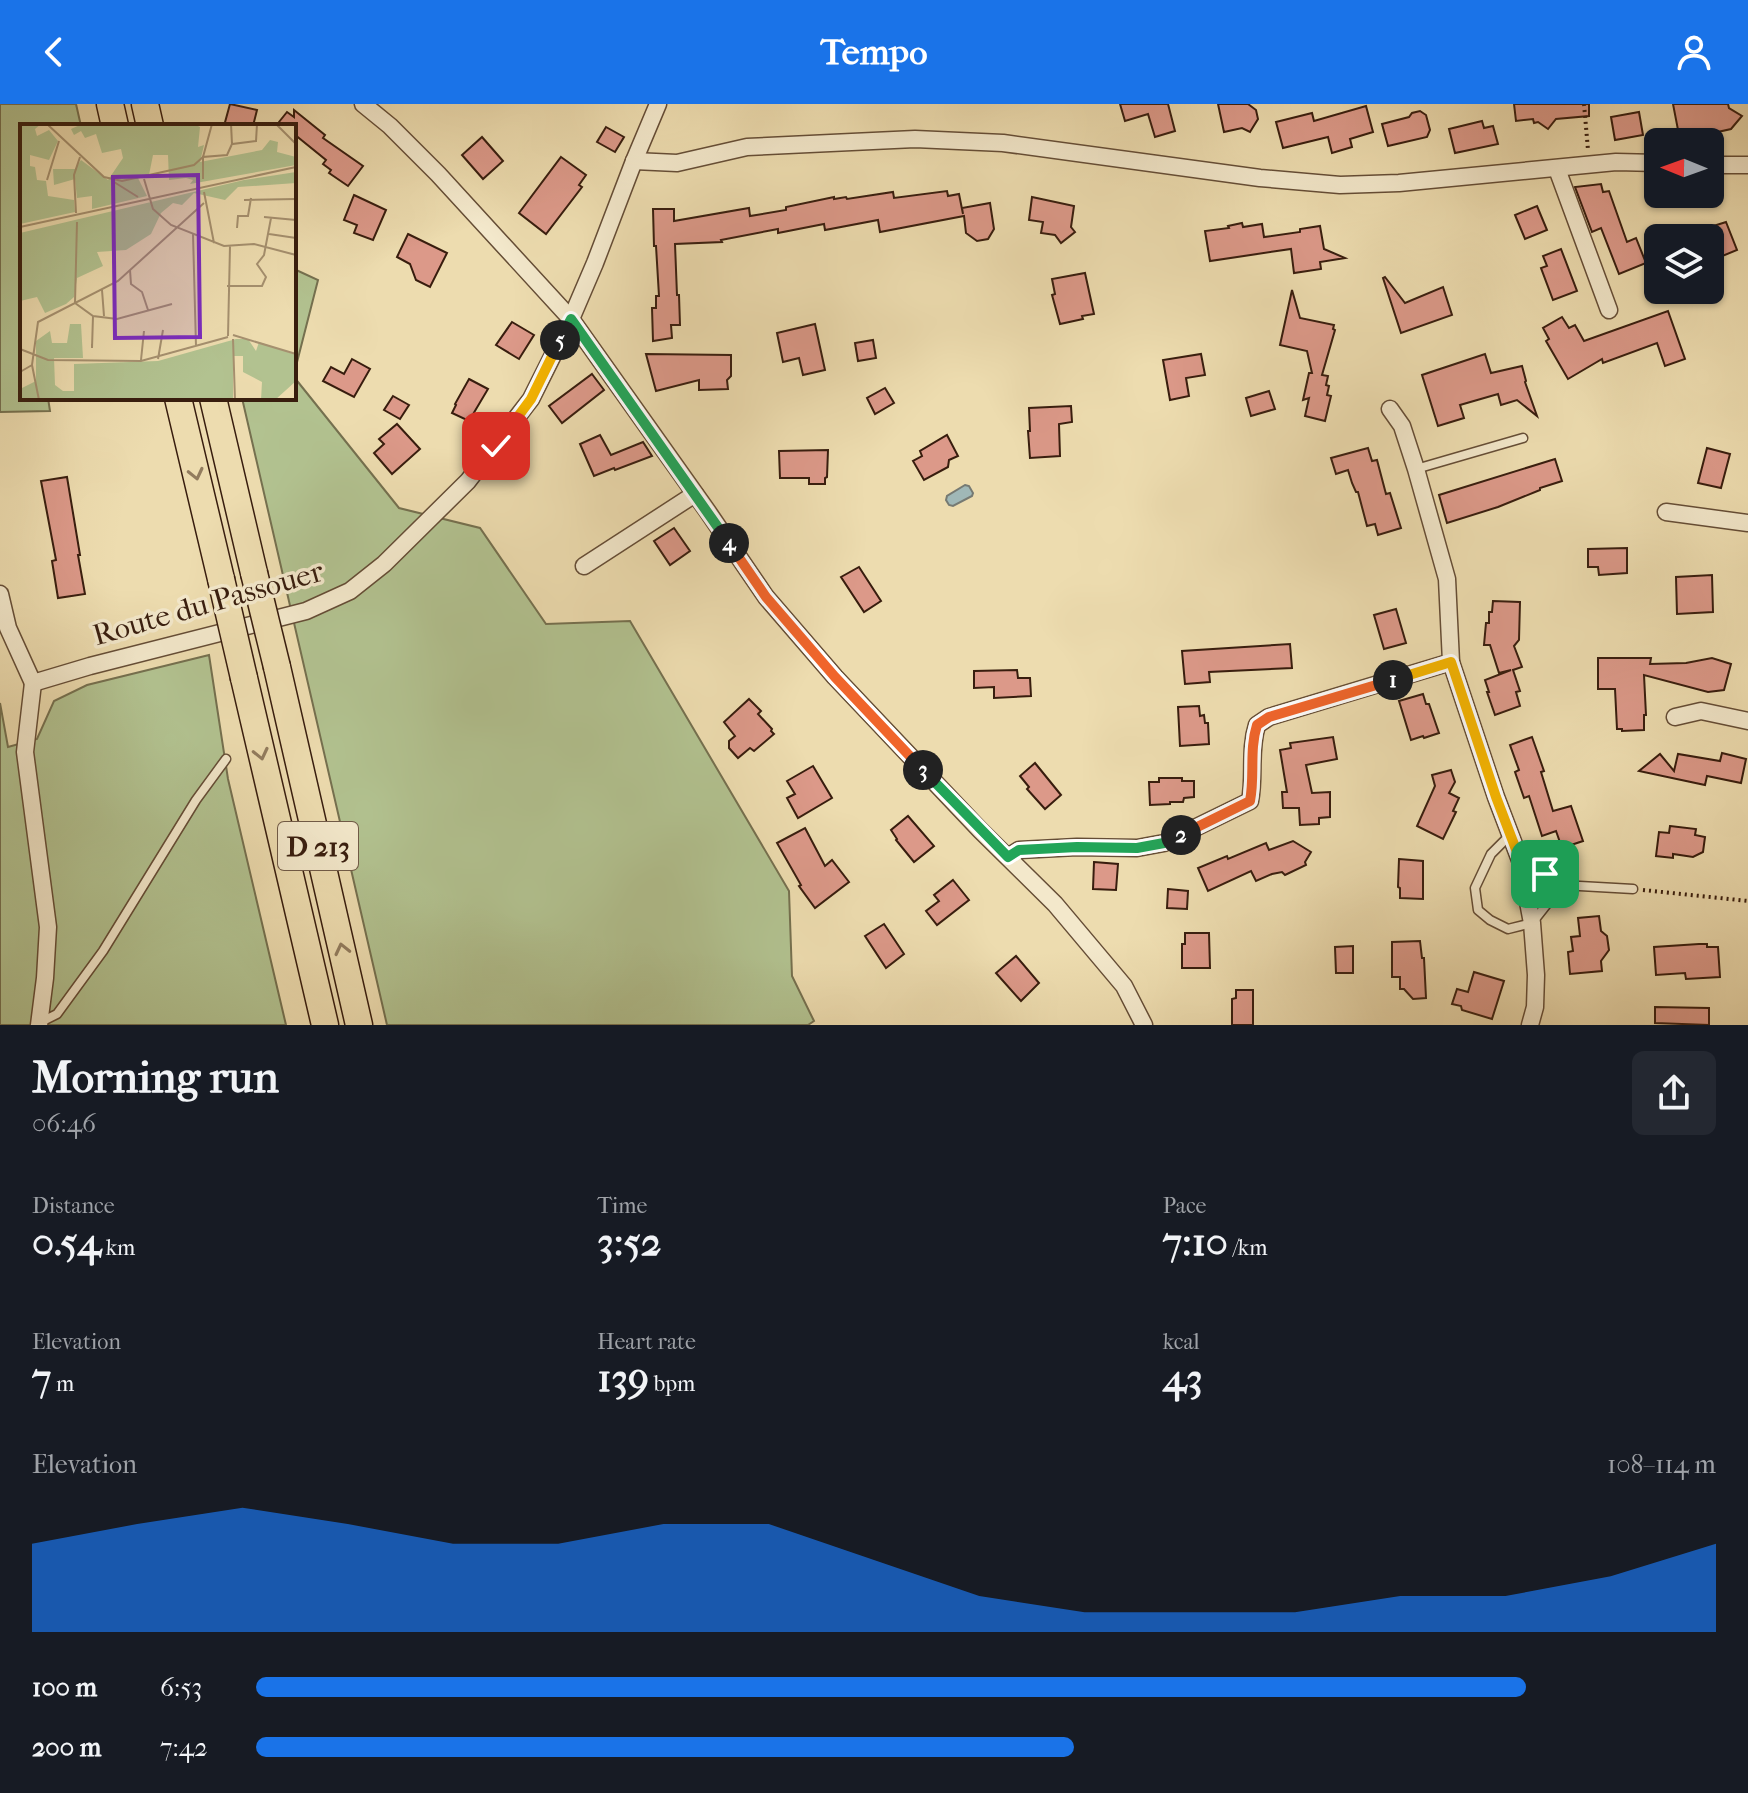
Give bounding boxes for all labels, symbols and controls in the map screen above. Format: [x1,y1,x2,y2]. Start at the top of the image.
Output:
icon: back [32,30,76,74]
icon: person [1672,30,1716,74]
text: Tempo [821,31,927,73]
inset map [20,124,296,400]
north arrow [1644,128,1724,208]
map controls [1644,128,1724,304]
button: layers [1644,224,1724,304]
pin: 5 [540,320,580,360]
text: 5 [555,327,565,353]
pin [462,412,530,480]
icon: check [474,424,518,468]
one-way arrow [187,466,204,480]
pin: 4 [709,523,749,563]
text: 4 [723,530,736,556]
street label: Route du Passouer [89,554,328,653]
pin: 1 [1373,660,1413,700]
text: 1 [1389,667,1397,693]
one-way arrow [252,747,269,760]
pin: 3 [903,750,943,790]
text: 3 [918,757,928,783]
pin: 2 [1161,815,1201,855]
road number: D 213 [278,822,358,870]
text: 2 [1175,822,1187,848]
pin [1511,840,1579,908]
icon: arrive [1523,852,1567,896]
one-way arrow [334,943,351,956]
button: share [1632,1051,1716,1135]
text: Morning run [32,1052,279,1103]
text: 06:46 [32,1108,96,1139]
text: Distance [32,1193,115,1219]
text: Time [597,1193,647,1219]
text: Pace [1163,1193,1206,1219]
text: 0.54 [32,1219,101,1265]
text: 3:52 [597,1219,661,1265]
text: 7:10 [1163,1219,1228,1265]
text: km [101,1235,135,1261]
text: /km [1228,1235,1267,1261]
text: Elevation [32,1329,121,1355]
text: Heart rate [597,1329,696,1355]
text: kcal [1163,1329,1200,1355]
text: 7 [32,1355,51,1401]
text: 139 [597,1355,649,1401]
text: 43 [1163,1355,1203,1401]
text: m [51,1371,74,1397]
text: bpm [649,1371,695,1397]
text: Elevation [32,1449,137,1480]
text: 108–114 m [1607,1449,1716,1480]
text: 100 m [32,1672,97,1703]
text: 6:53 [160,1672,202,1703]
text: 200 m [32,1732,101,1763]
text: 7:42 [160,1732,208,1763]

